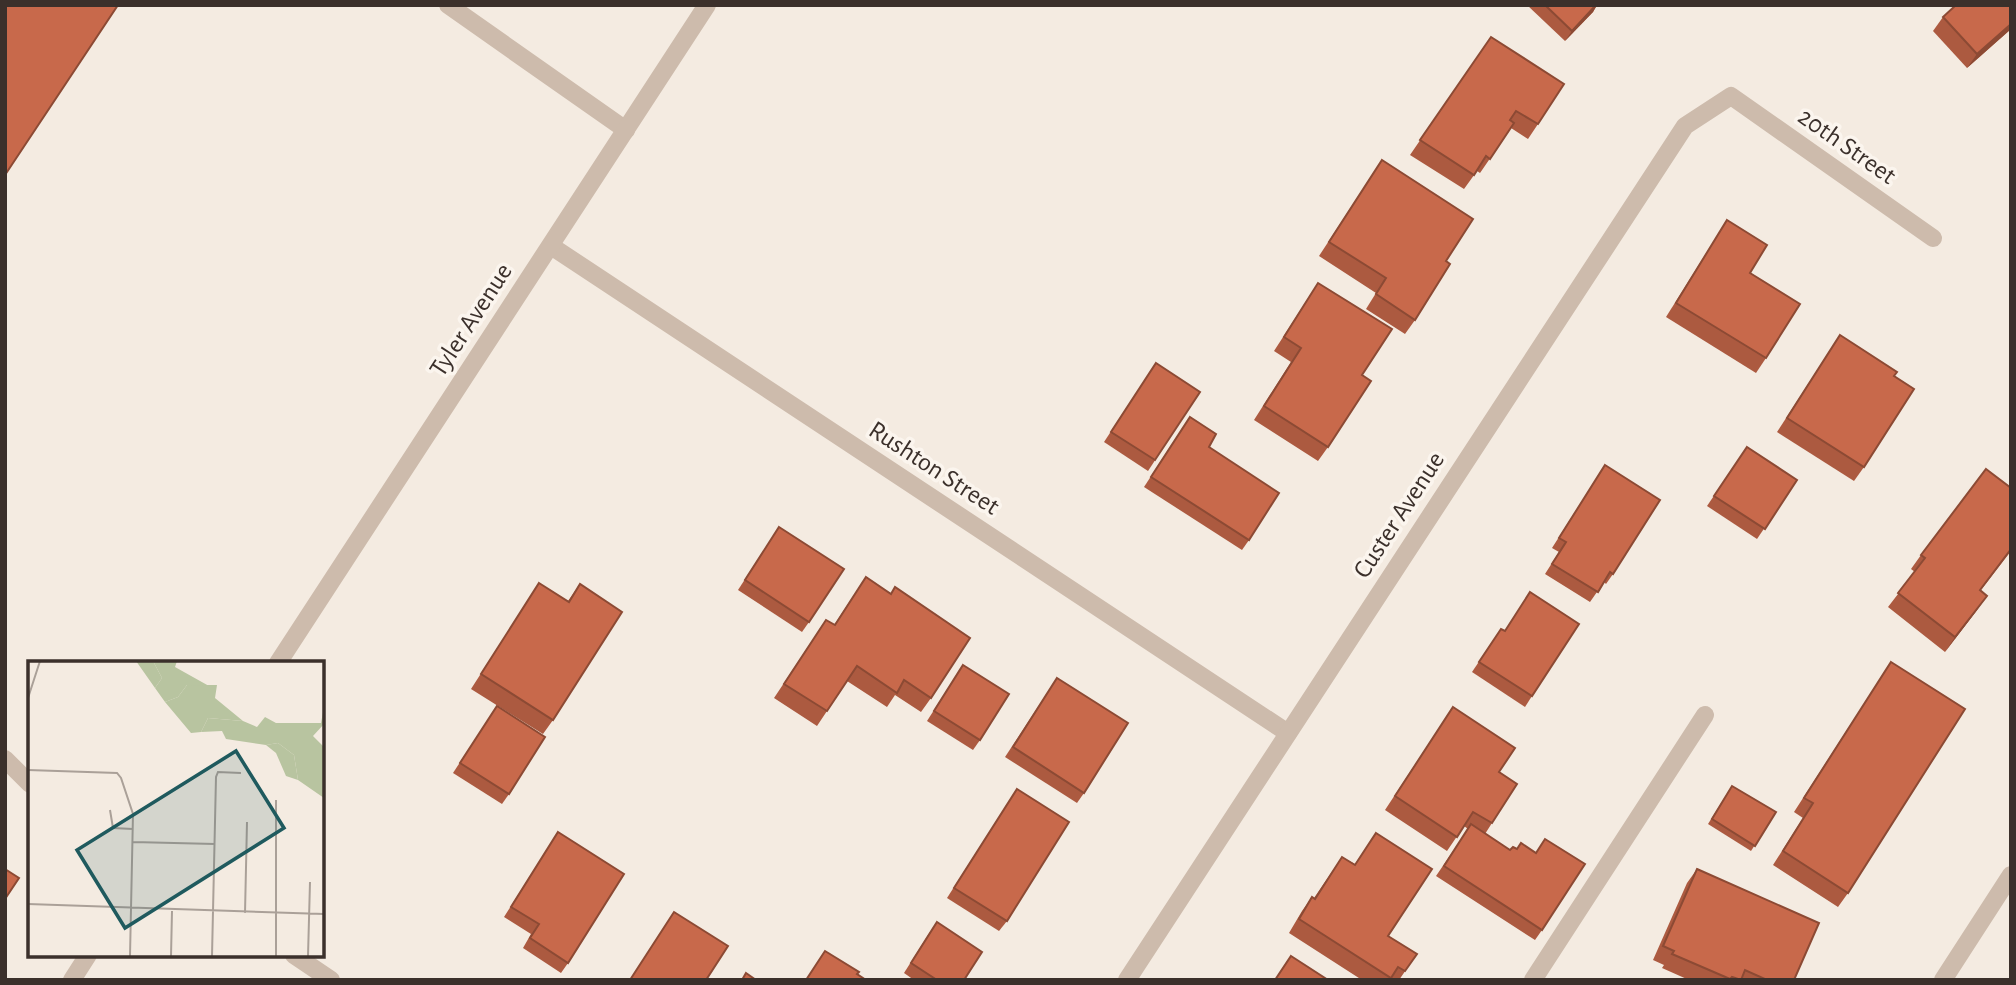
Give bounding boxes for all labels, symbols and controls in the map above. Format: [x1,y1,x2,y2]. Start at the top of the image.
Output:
street label: 20th Street [1793,103,1901,189]
street label: Tyler Avenue [425,259,517,381]
street label: Rushton Street [864,416,1004,520]
street label: Custer Avenue [1349,447,1449,583]
inset map [28,661,324,957]

